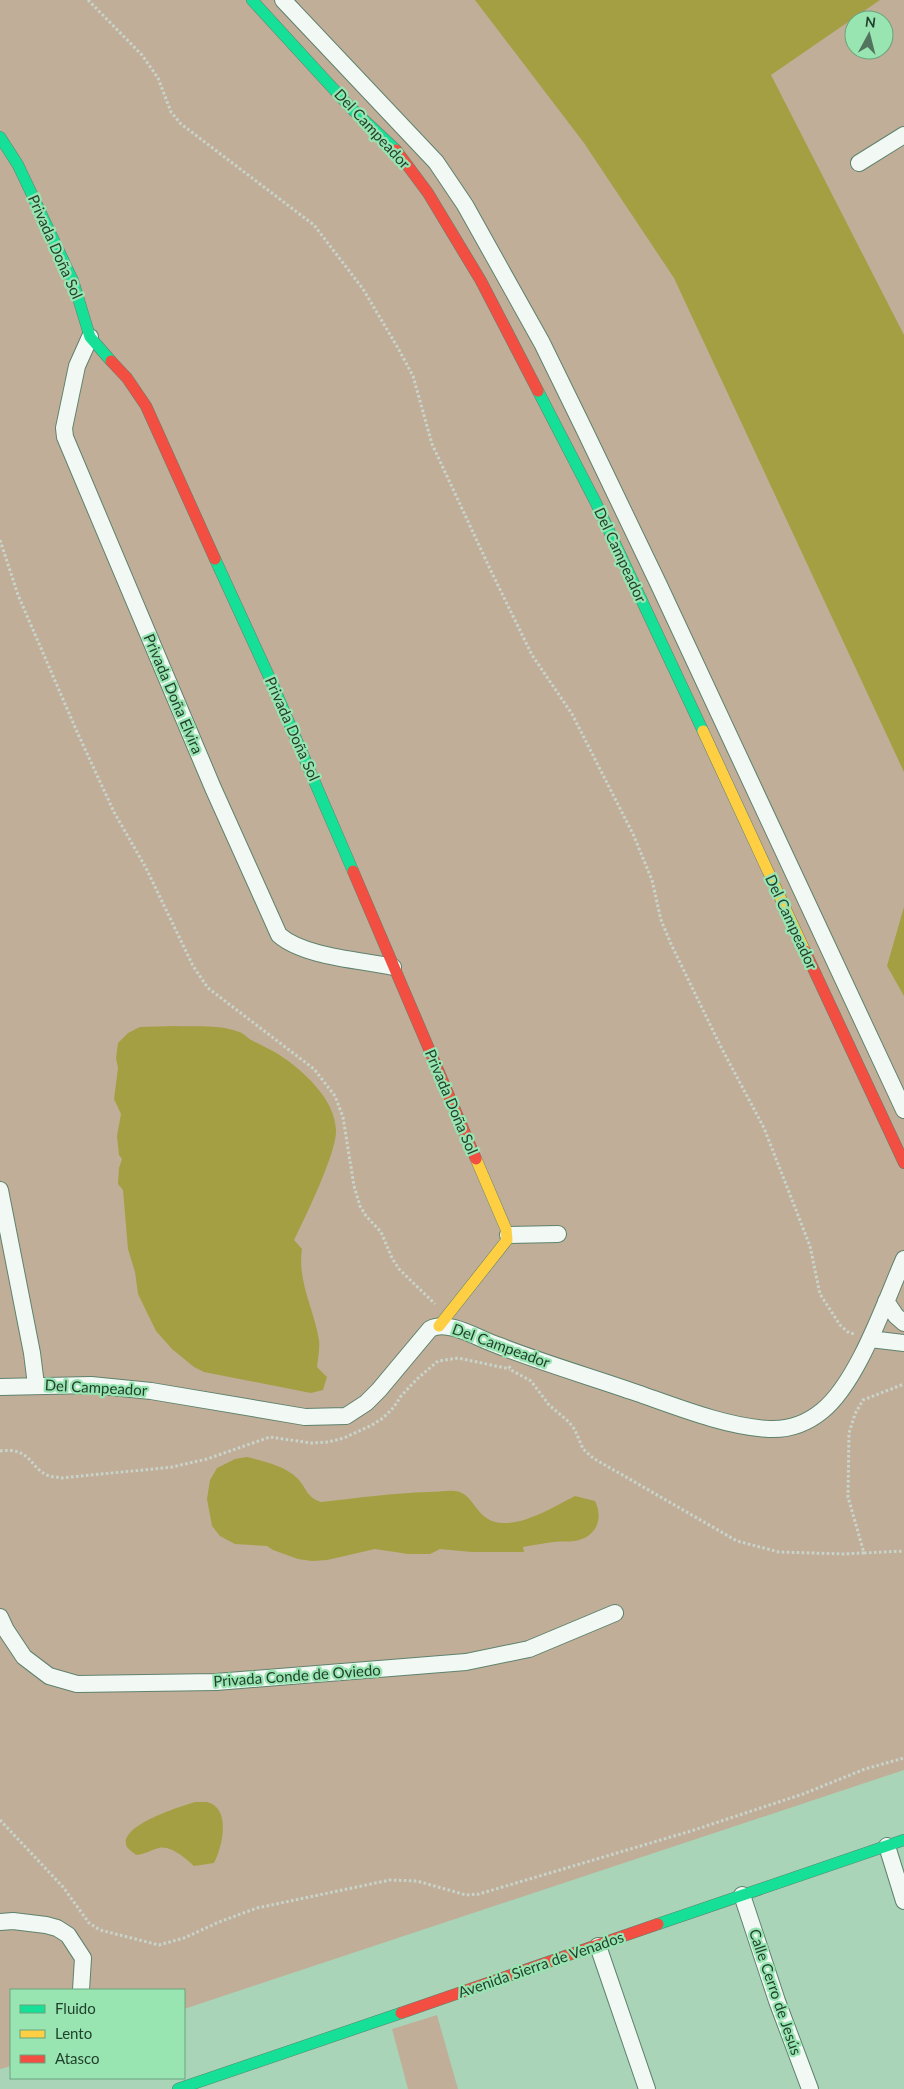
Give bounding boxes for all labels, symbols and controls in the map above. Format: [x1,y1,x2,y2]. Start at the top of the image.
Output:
north arrow [844,10,894,60]
text: N [864,13,877,31]
street label: Del Campeador [331,85,415,172]
street label: Privada Doña Sol [25,192,87,302]
street label: Del Campeador [591,504,651,605]
street label: Privada Doña Elvira [141,631,207,756]
street label: Privada Doña Sol [262,674,324,784]
street label: Del Campeador [762,871,822,972]
street label: Privada Doña Sol [422,1046,482,1157]
street label: Del Campeador [450,1319,553,1371]
street label: Del Campeador [44,1375,148,1399]
street label: Privada Conde de Oviedo [213,1660,381,1690]
street label: Calle Cerro de Jesús [746,1926,806,2057]
street label: Avenida Sierra de Venados [455,1927,626,2001]
legend [10,1989,185,2079]
text: Fluido [55,1999,96,2017]
text: Lento [55,2024,92,2042]
text: Atasco [55,2049,100,2067]

